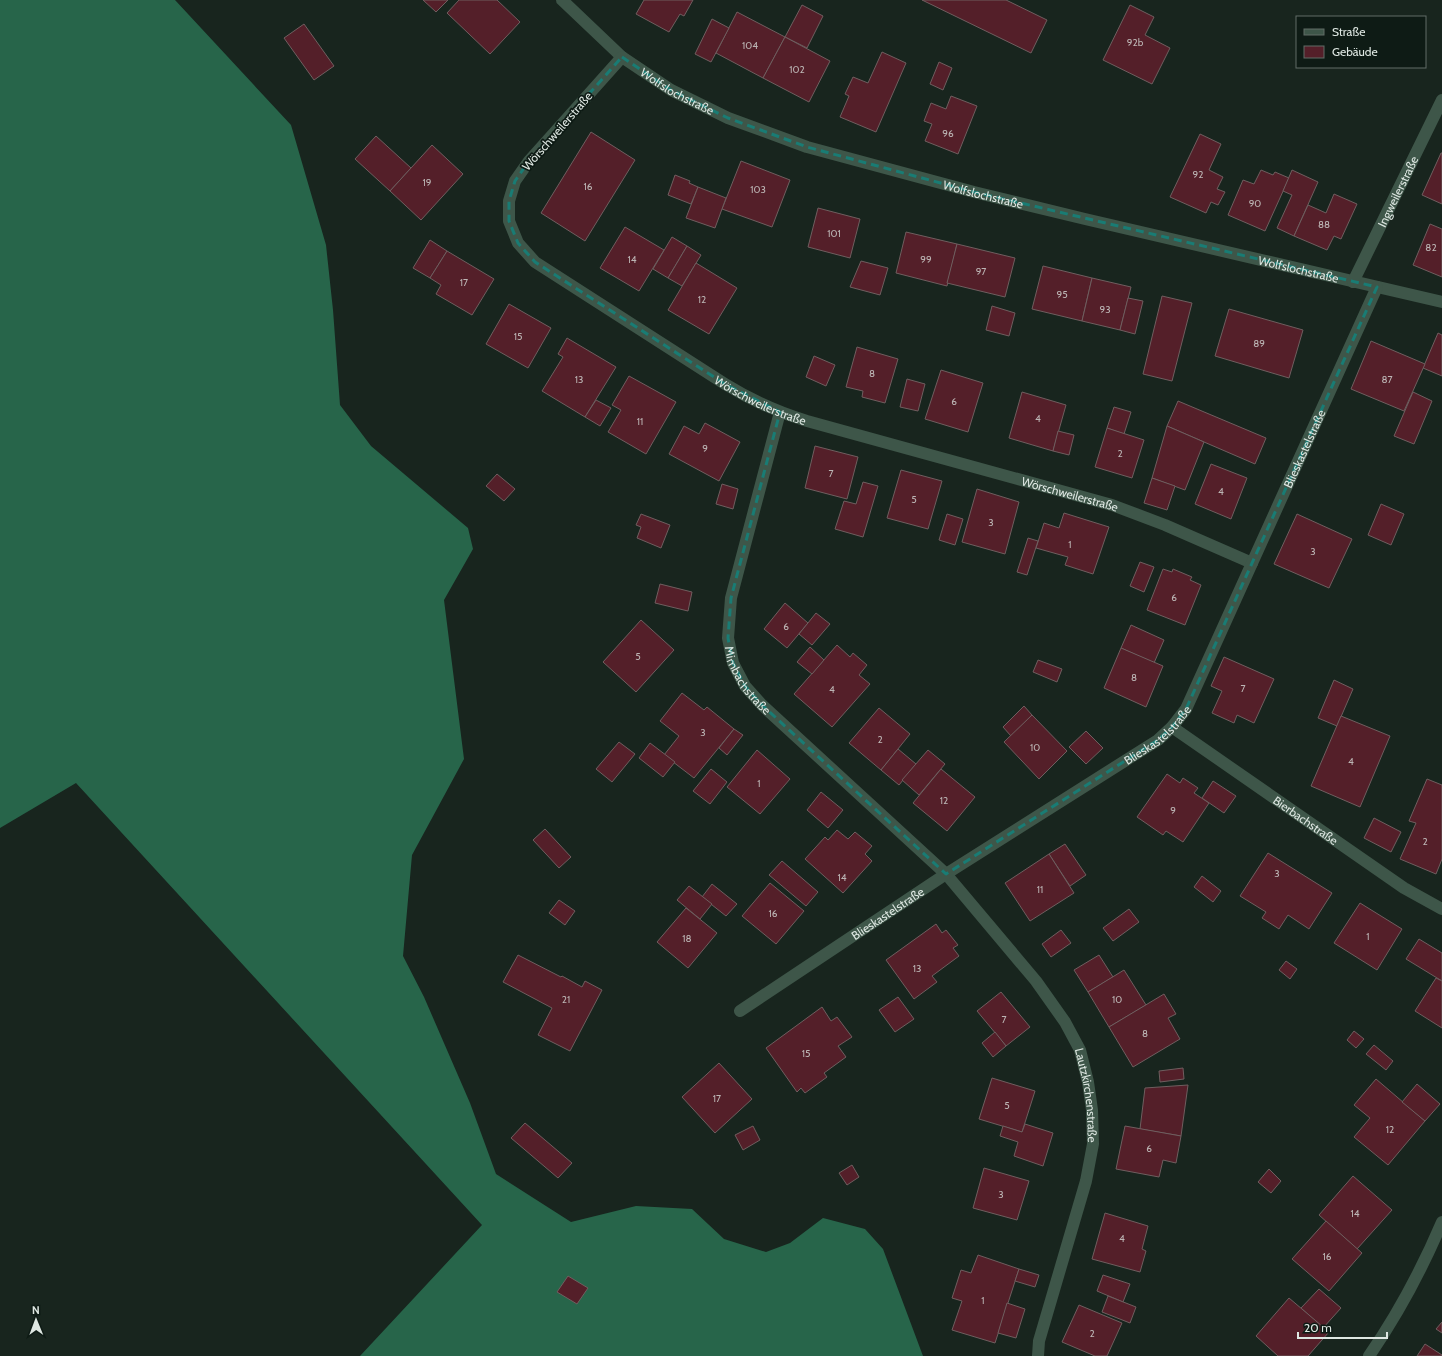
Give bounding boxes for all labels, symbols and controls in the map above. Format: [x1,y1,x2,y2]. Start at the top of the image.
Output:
legend [1296,16,1426,68]
text: Straße [1332,24,1365,39]
house number: 92b [1127,36,1144,49]
house number: 104 [742,39,758,52]
text: Gebäude [1332,44,1378,59]
house number: 102 [789,63,805,76]
street label: Wolfslochstraße [638,64,717,118]
street label: Wörschweilerstraße [519,88,595,174]
house number: 96 [942,127,954,140]
street label: Ingweilerstraße [1374,153,1421,229]
house number: 92 [1193,168,1203,181]
house number: 19 [423,176,432,189]
street label: Wolfslochstraße [942,177,1025,211]
house number: 16 [584,180,593,193]
house number: 103 [750,183,766,196]
house number: 90 [1249,197,1261,210]
house number: 88 [1318,218,1330,231]
house number: 101 [827,227,841,240]
house number: 82 [1425,241,1437,254]
street label: Wolfslochstraße [1257,252,1340,285]
house number: 14 [627,253,637,266]
house number: 99 [920,253,932,266]
house number: 97 [976,265,986,278]
house number: 17 [460,276,468,289]
house number: 95 [1056,288,1068,301]
house number: 12 [698,293,706,306]
house number: 93 [1099,303,1111,316]
house number: 15 [514,330,522,343]
house number: 89 [1253,337,1265,350]
house number: 8 [869,367,875,380]
street label: Wörschweilerstraße [712,372,808,428]
house number: 13 [575,373,583,386]
house number: 87 [1381,373,1393,386]
house number: 6 [951,395,957,408]
street label: Blieskastelstraße [1280,407,1328,490]
house number: 4 [1035,412,1041,425]
house number: 11 [637,415,643,428]
house number: 9 [702,442,708,455]
house number: 2 [1117,447,1123,460]
house number: 7 [828,467,834,480]
street label: Wörschweilerstraße [1020,473,1121,514]
house number: 4 [1218,485,1224,498]
house number: 5 [911,493,917,506]
house number: 3 [988,516,994,529]
house number: 1 [1068,538,1072,551]
house number: 3 [1310,545,1316,558]
house number: 6 [1171,591,1177,604]
house number: 6 [783,620,789,633]
street label: Mimbachstraße [722,645,774,717]
house number: 5 [635,650,641,663]
house number: 8 [1131,671,1137,684]
house number: 7 [1240,682,1246,695]
house number: 4 [829,683,835,696]
street label: Blieskastelstraße [1121,702,1194,767]
house number: 3 [700,726,706,739]
house number: 2 [877,733,883,746]
house number: 10 [1030,741,1040,754]
house number: 4 [1348,755,1354,768]
house number: 1 [757,777,761,790]
street label: Bierbachstraße [1271,792,1341,848]
house number: 12 [940,794,948,807]
house number: 9 [1170,804,1176,817]
house number: 2 [1422,835,1428,848]
house number: 3 [1274,867,1280,880]
house number: 14 [837,871,847,884]
street label: Blieskastelstraße [848,883,927,943]
house number: 11 [1037,883,1043,896]
house number: 16 [769,907,778,920]
house number: 1 [1366,930,1370,943]
house number: 18 [682,932,692,945]
house number: 13 [913,962,921,975]
house number: 21 [562,993,570,1006]
house number: 10 [1112,993,1122,1006]
house number: 7 [1001,1013,1007,1026]
house number: 8 [1142,1027,1148,1040]
street label: Lautzkirchenstraße [1072,1046,1100,1143]
house number: 15 [802,1047,810,1060]
house number: 17 [713,1092,721,1105]
house number: 5 [1004,1099,1010,1112]
house number: 12 [1386,1123,1394,1136]
house number: 6 [1146,1142,1152,1155]
house number: 3 [998,1188,1004,1201]
house number: 14 [1350,1207,1360,1220]
house number: 4 [1119,1232,1125,1245]
house number: 16 [1323,1250,1332,1263]
house number: 1 [981,1294,985,1307]
north arrow [16,1300,56,1340]
text: N [32,1303,40,1317]
scale bar [1298,1314,1387,1340]
text: 20 m [1304,1320,1332,1335]
house number: 2 [1089,1327,1095,1340]

